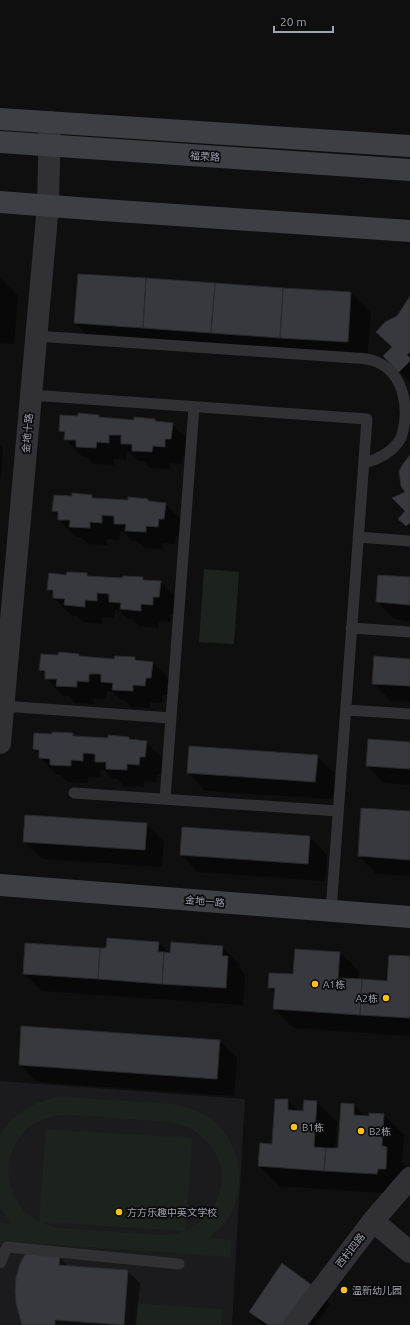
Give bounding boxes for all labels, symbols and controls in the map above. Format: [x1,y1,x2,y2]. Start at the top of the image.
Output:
scale bar [274,8,333,34]
text: 20 m [280,15,307,28]
street label: 福荣路 [190,150,220,163]
street label: 金地十路 [20,413,35,453]
street label: 金地一路 [185,894,225,909]
marker: A1栋 [310,979,320,989]
place label: A1栋 [323,979,345,990]
place label: A2栋 [356,993,378,1004]
marker: A2栋 [381,993,391,1003]
marker: B1栋 [289,1122,299,1132]
place label: B1栋 [302,1122,324,1133]
marker: B2栋 [356,1126,366,1136]
place label: B2栋 [369,1126,391,1137]
marker: 方方乐趣中英文学校 [114,1207,124,1217]
place label: 方方乐趣中英文学校 [127,1207,217,1218]
street label: 西村四路 [334,1231,367,1269]
marker: 温新幼儿园 [339,1285,349,1295]
place label: 温新幼儿园 [352,1285,402,1296]

